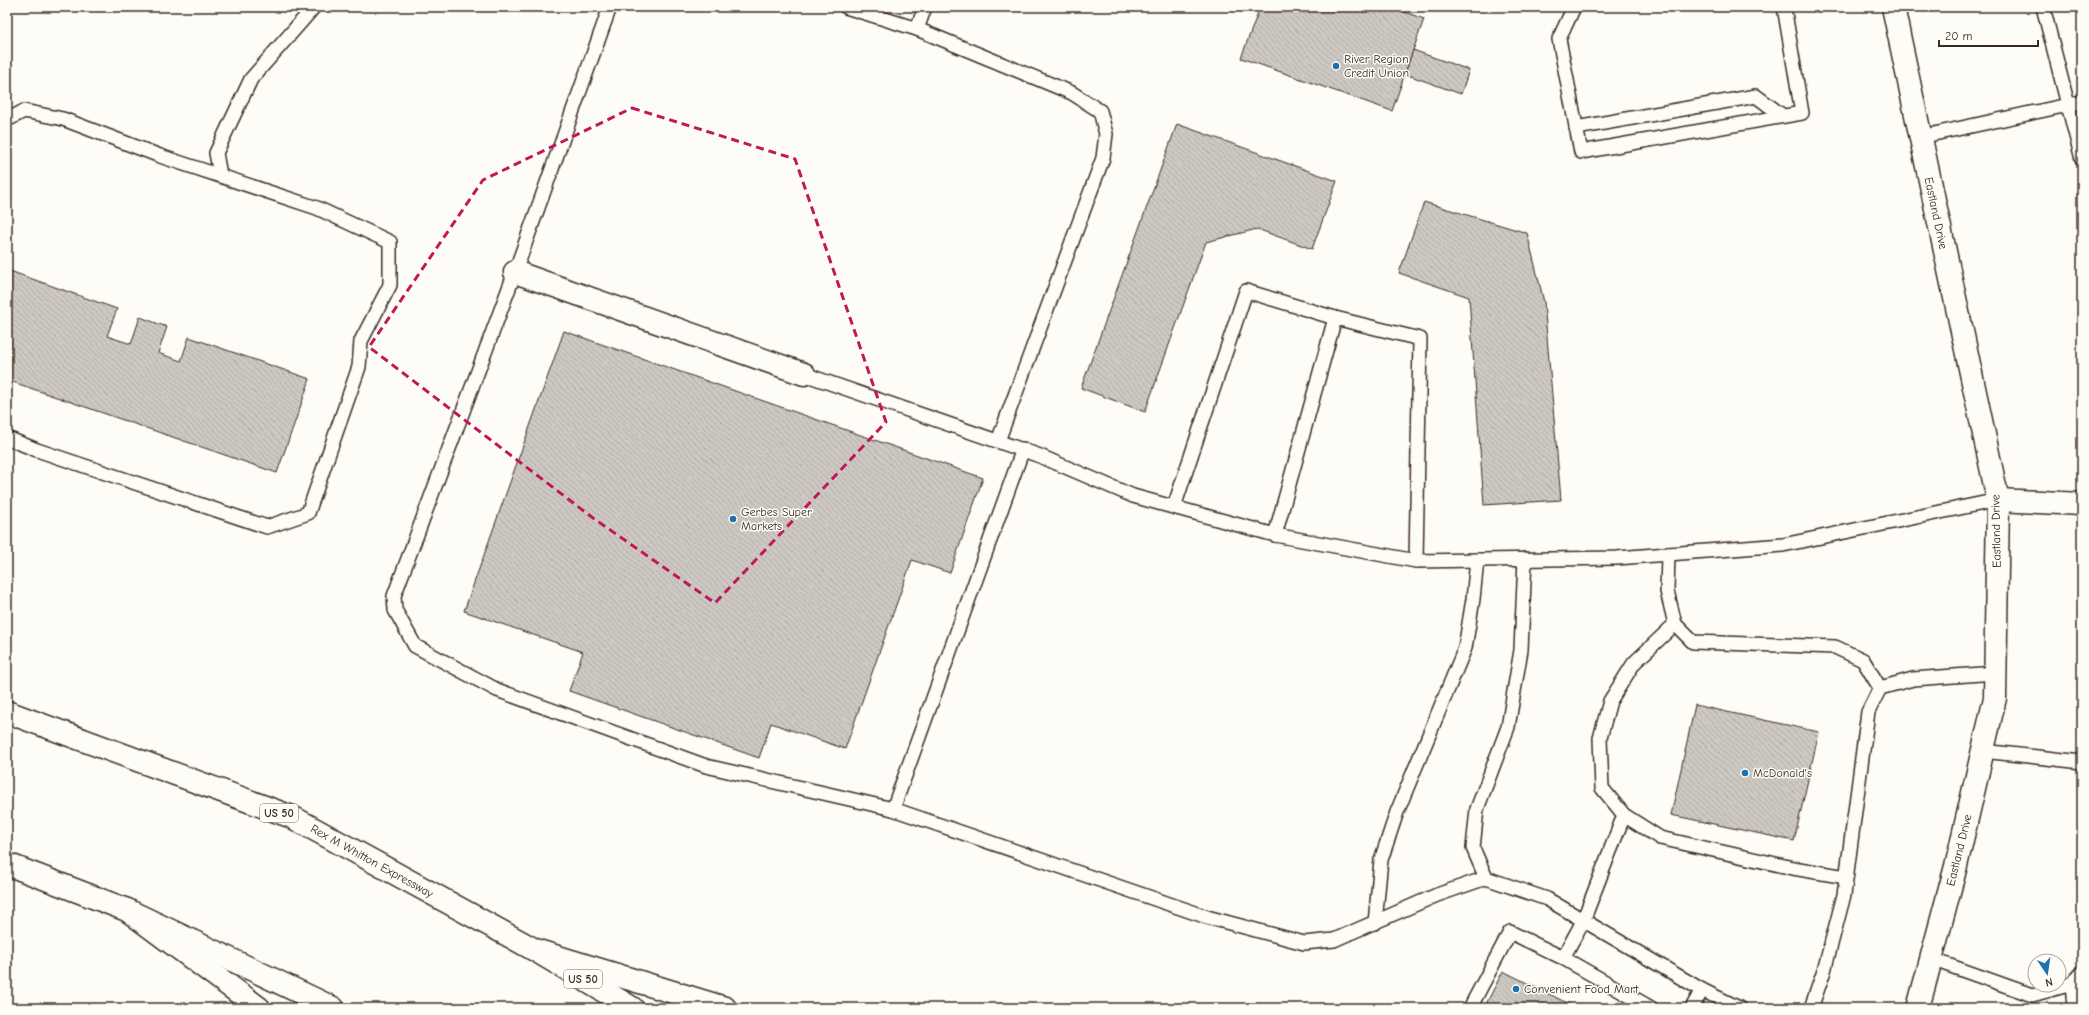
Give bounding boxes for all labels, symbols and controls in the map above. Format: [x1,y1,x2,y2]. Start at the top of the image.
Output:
scale bar [1939,22,2038,48]
text: 20 m [1945,29,1973,43]
place label: River Region Credit Union [1344,52,1409,80]
marker: River Region Credit Union [1331,61,1341,71]
street label: Eastland Drive [1922,176,1950,250]
street label: Eastland Drive [1988,494,2004,568]
place label: Gerbes Super Markets [741,505,812,533]
marker: Gerbes Super Markets [728,514,738,524]
place label: McDonald's [1753,766,1812,780]
marker: McDonald's [1740,768,1750,778]
road number: US 50 [260,804,298,822]
street label: Eastland Drive [1943,813,1975,887]
street label: Rex M Whitton Expressway [308,821,436,901]
north arrow [2027,953,2067,993]
road number: US 50 [564,970,602,988]
text: N [2044,975,2054,989]
place label: Convenient Food Mart [1524,982,1639,996]
marker: Convenient Food Mart [1511,984,1521,994]

